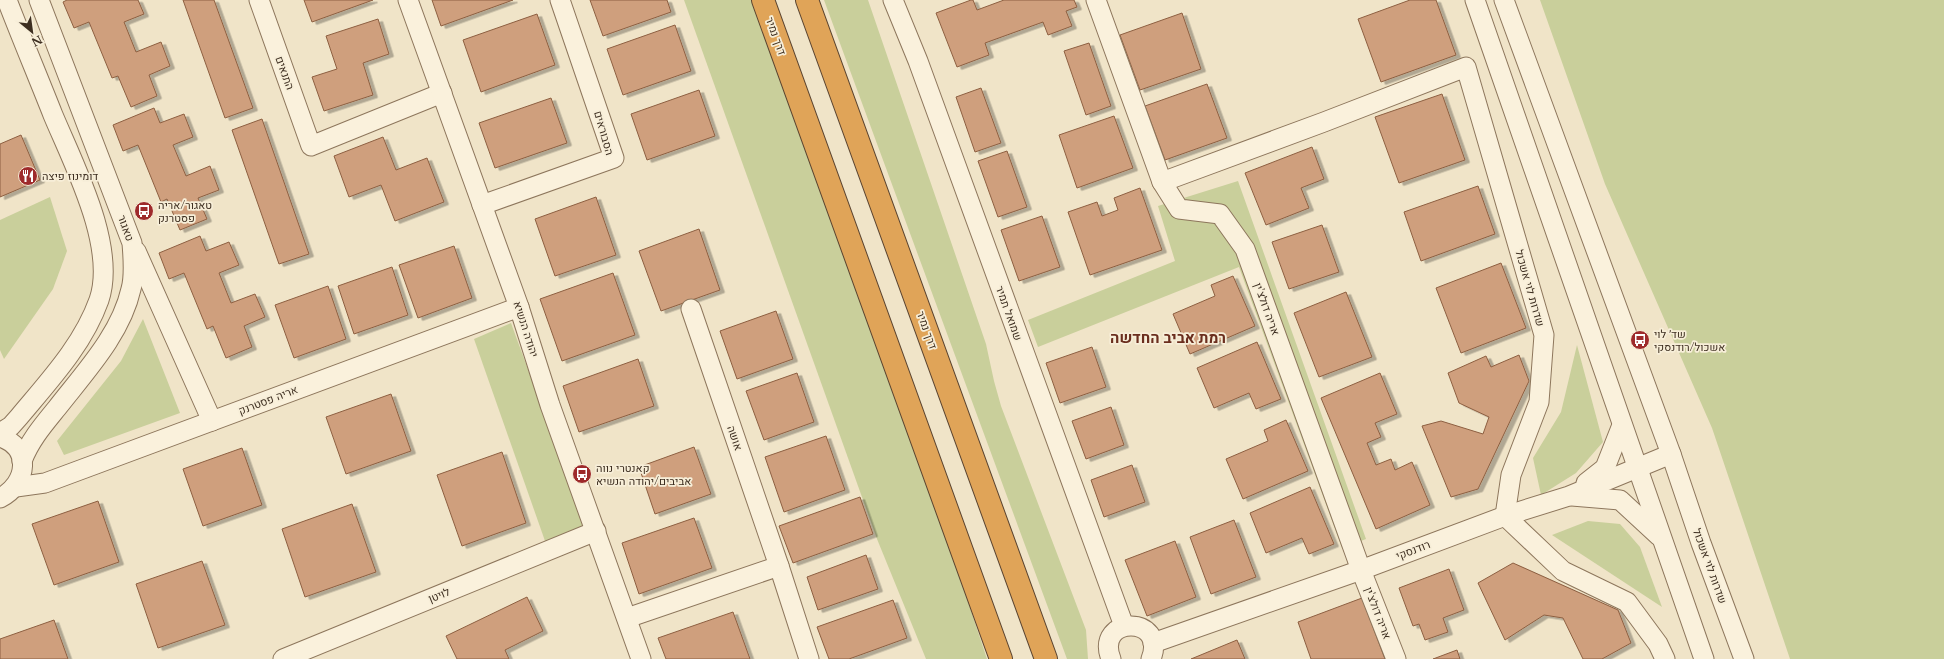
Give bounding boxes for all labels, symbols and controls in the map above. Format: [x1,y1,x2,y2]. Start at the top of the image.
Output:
north arrow [12,12,52,52]
street label: דרך נמיר [763,15,789,57]
text: N [28,32,45,50]
street label: התנאים [272,54,298,92]
street label: הסבוראים [591,109,617,157]
restaurant icon: דומינוז פיצה [17,165,39,187]
place label: דומינוז פיצה [42,169,99,183]
place label: טאגור/אריה פסטרנק [158,198,212,225]
bus stop icon: טאגור/אריה פסטרנק [133,200,155,222]
street label: טאגור [115,213,137,243]
street label: שדרות לוי אשכול [1512,248,1548,328]
street label: אריה דולצ'ין [1251,281,1283,337]
street label: שמואל תמיר [993,284,1025,342]
street label: יהודה הנשיא [510,299,542,359]
street label: דרך נמיר [914,309,940,351]
place label: שד׳ לוי אשכול/רודנסקי [1654,327,1725,354]
district label: רמת אביב החדשה [1110,328,1226,347]
bus stop icon: שד׳ לוי אשכול/רודנסקי [1629,329,1651,351]
street label: אריה פסטרנק [236,382,300,418]
street label: אושה [724,424,746,452]
place label: קאנטרי נווה אביבים/יהודה הנשיא [596,461,691,488]
bus stop icon: קאנטרי נווה אביבים/יהודה הנשיא [571,463,593,485]
street label: שדרות לוי אשכול [1690,526,1730,606]
street label: רודנסקי [1394,537,1432,563]
street label: לויטן [426,584,452,606]
street label: אריה דולצ'ין [1362,585,1394,641]

